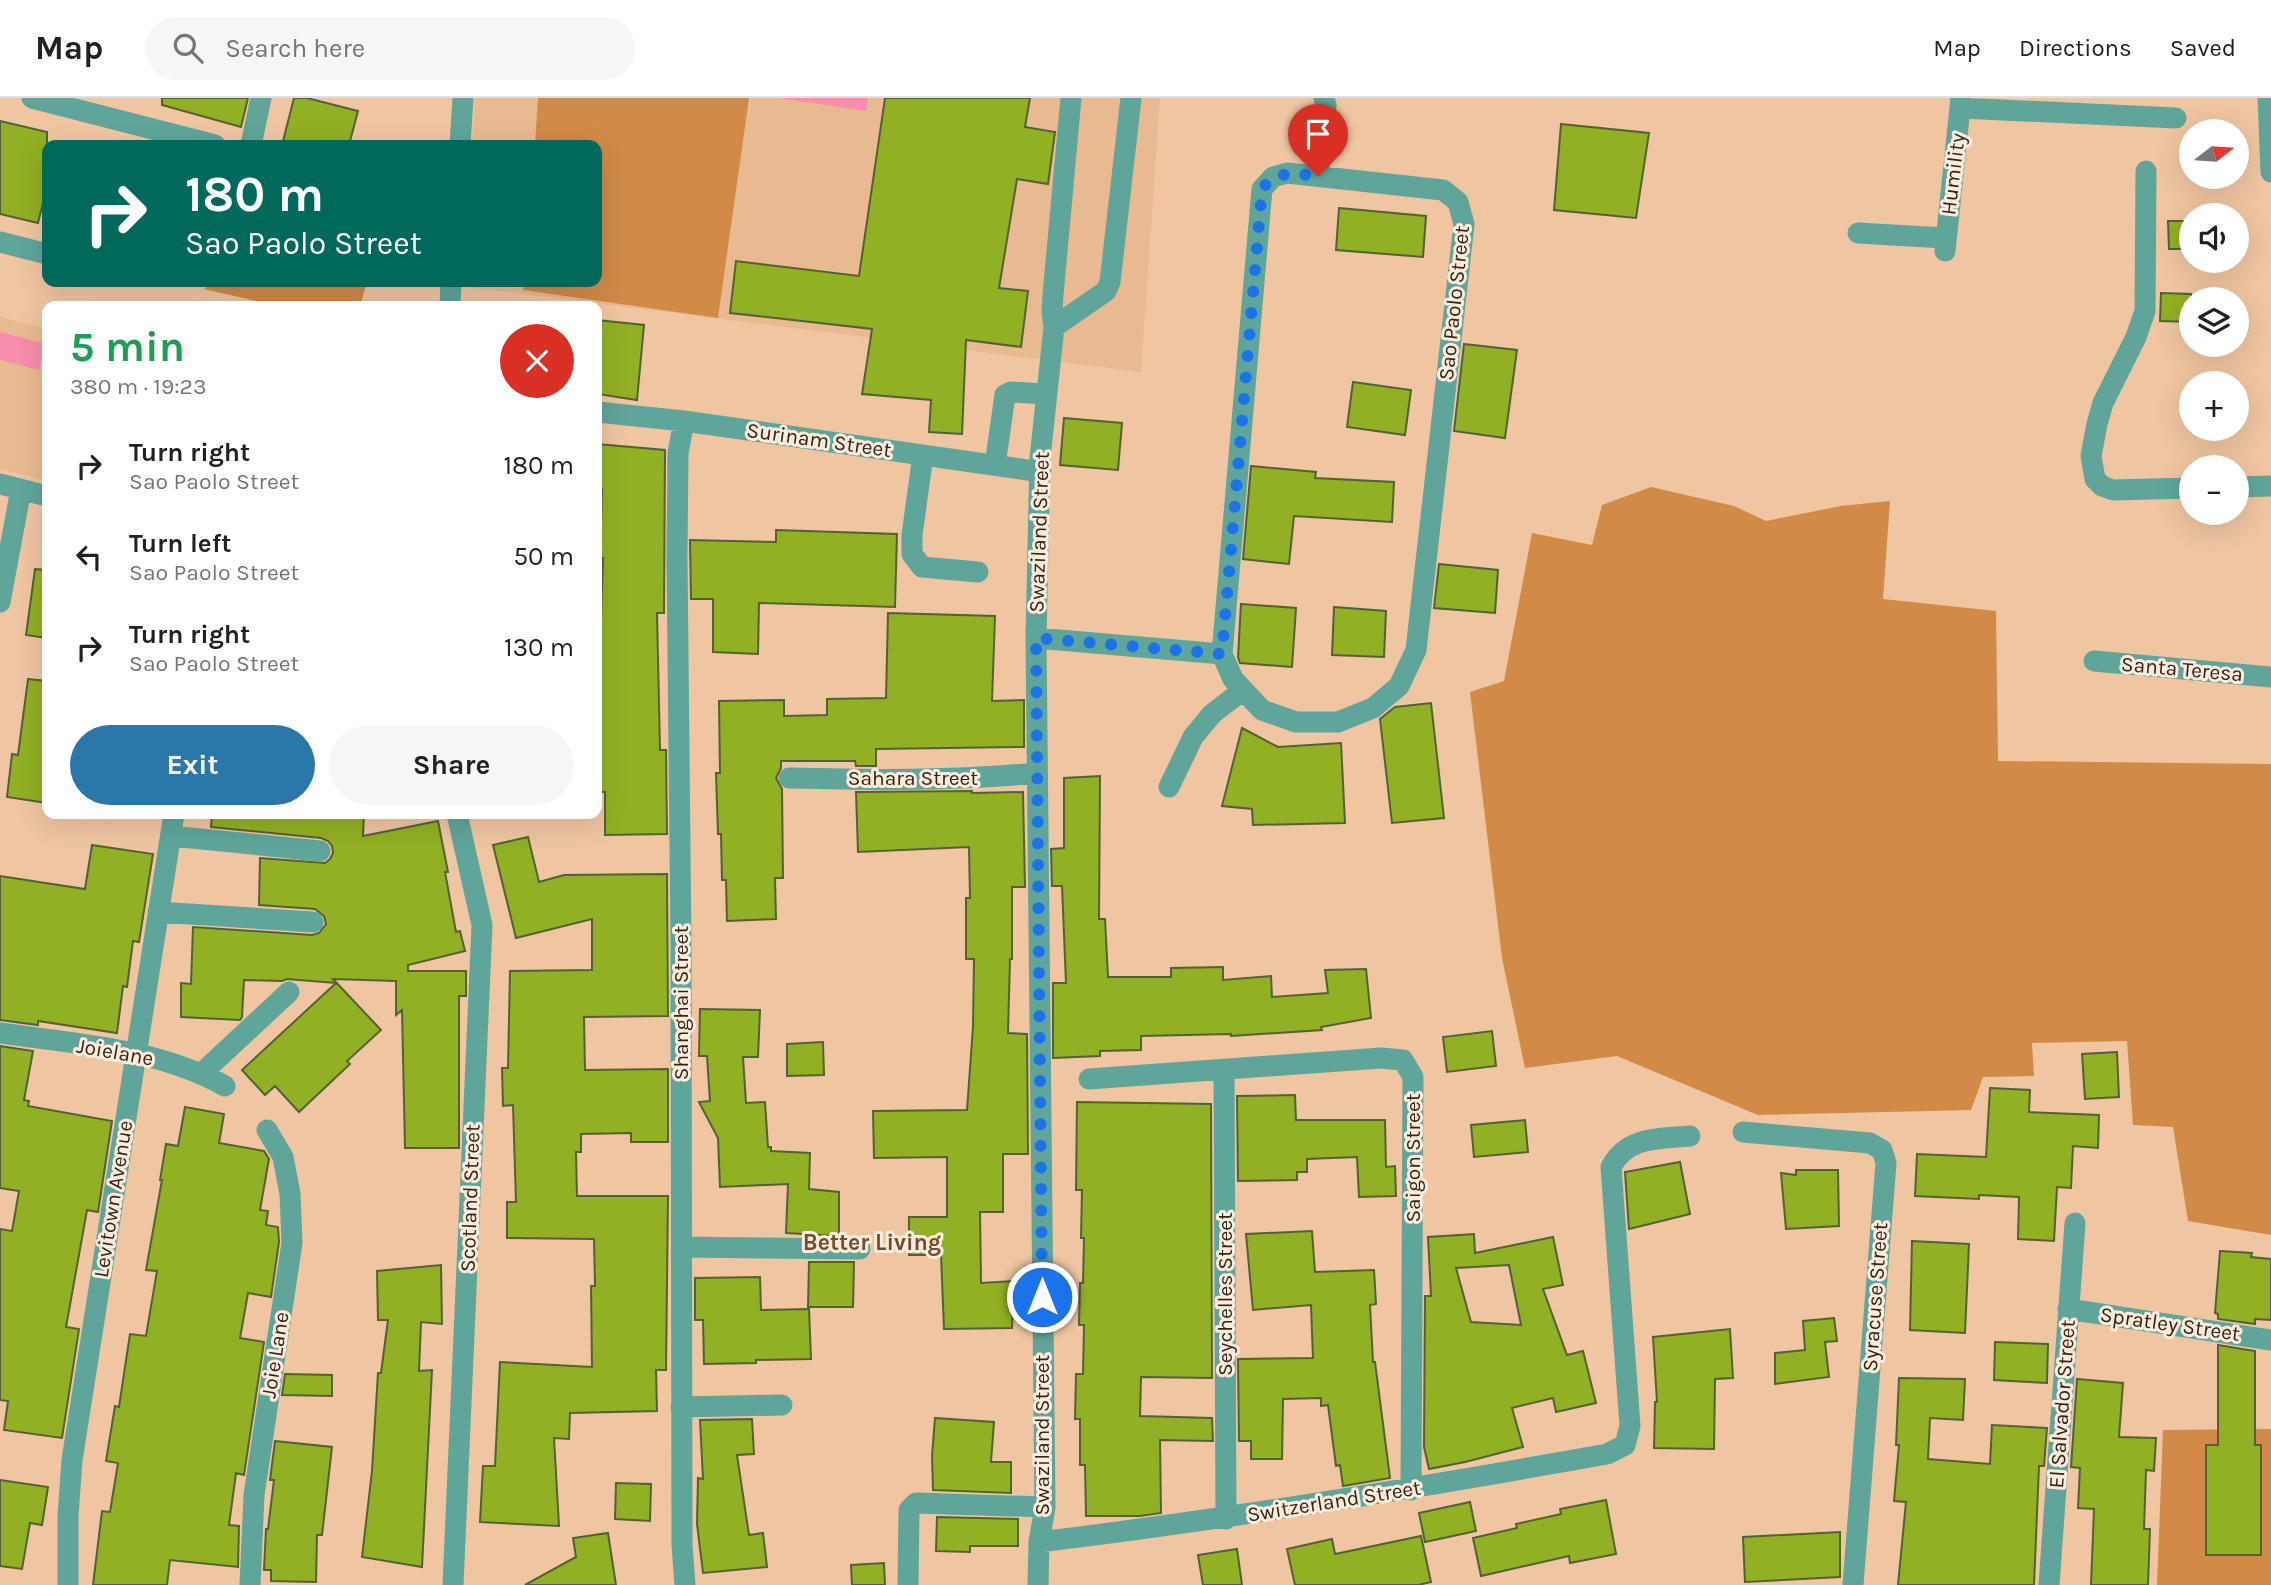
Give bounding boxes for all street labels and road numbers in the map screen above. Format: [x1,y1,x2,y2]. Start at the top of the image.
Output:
street label: Humility [1936,131,1970,216]
street label: Sao Paolo Street [1434,224,1474,382]
street label: Surinam Street [745,418,893,462]
street label: Swaziland Street [1024,451,1054,613]
street label: Santa Teresa [2120,652,2244,686]
street label: Sahara Street [848,766,978,790]
street label: Shanghai Street [669,926,693,1080]
street label: Joielane [75,1033,155,1071]
street label: Saigon Street [1401,1093,1425,1223]
street label: Levitown Avenue [89,1119,137,1279]
street label: Scotland Street [455,1123,485,1272]
street label: Seychelles Street [1213,1212,1237,1376]
street label: Syracuse Street [1858,1221,1892,1372]
street label: Spratley Street [2098,1302,2242,1346]
street label: Joie Lane [256,1310,294,1400]
street label: El Salvador Street [2044,1319,2080,1489]
street label: Swaziland Street [1030,1354,1054,1515]
street label: Switzerland Street [1245,1475,1423,1527]

